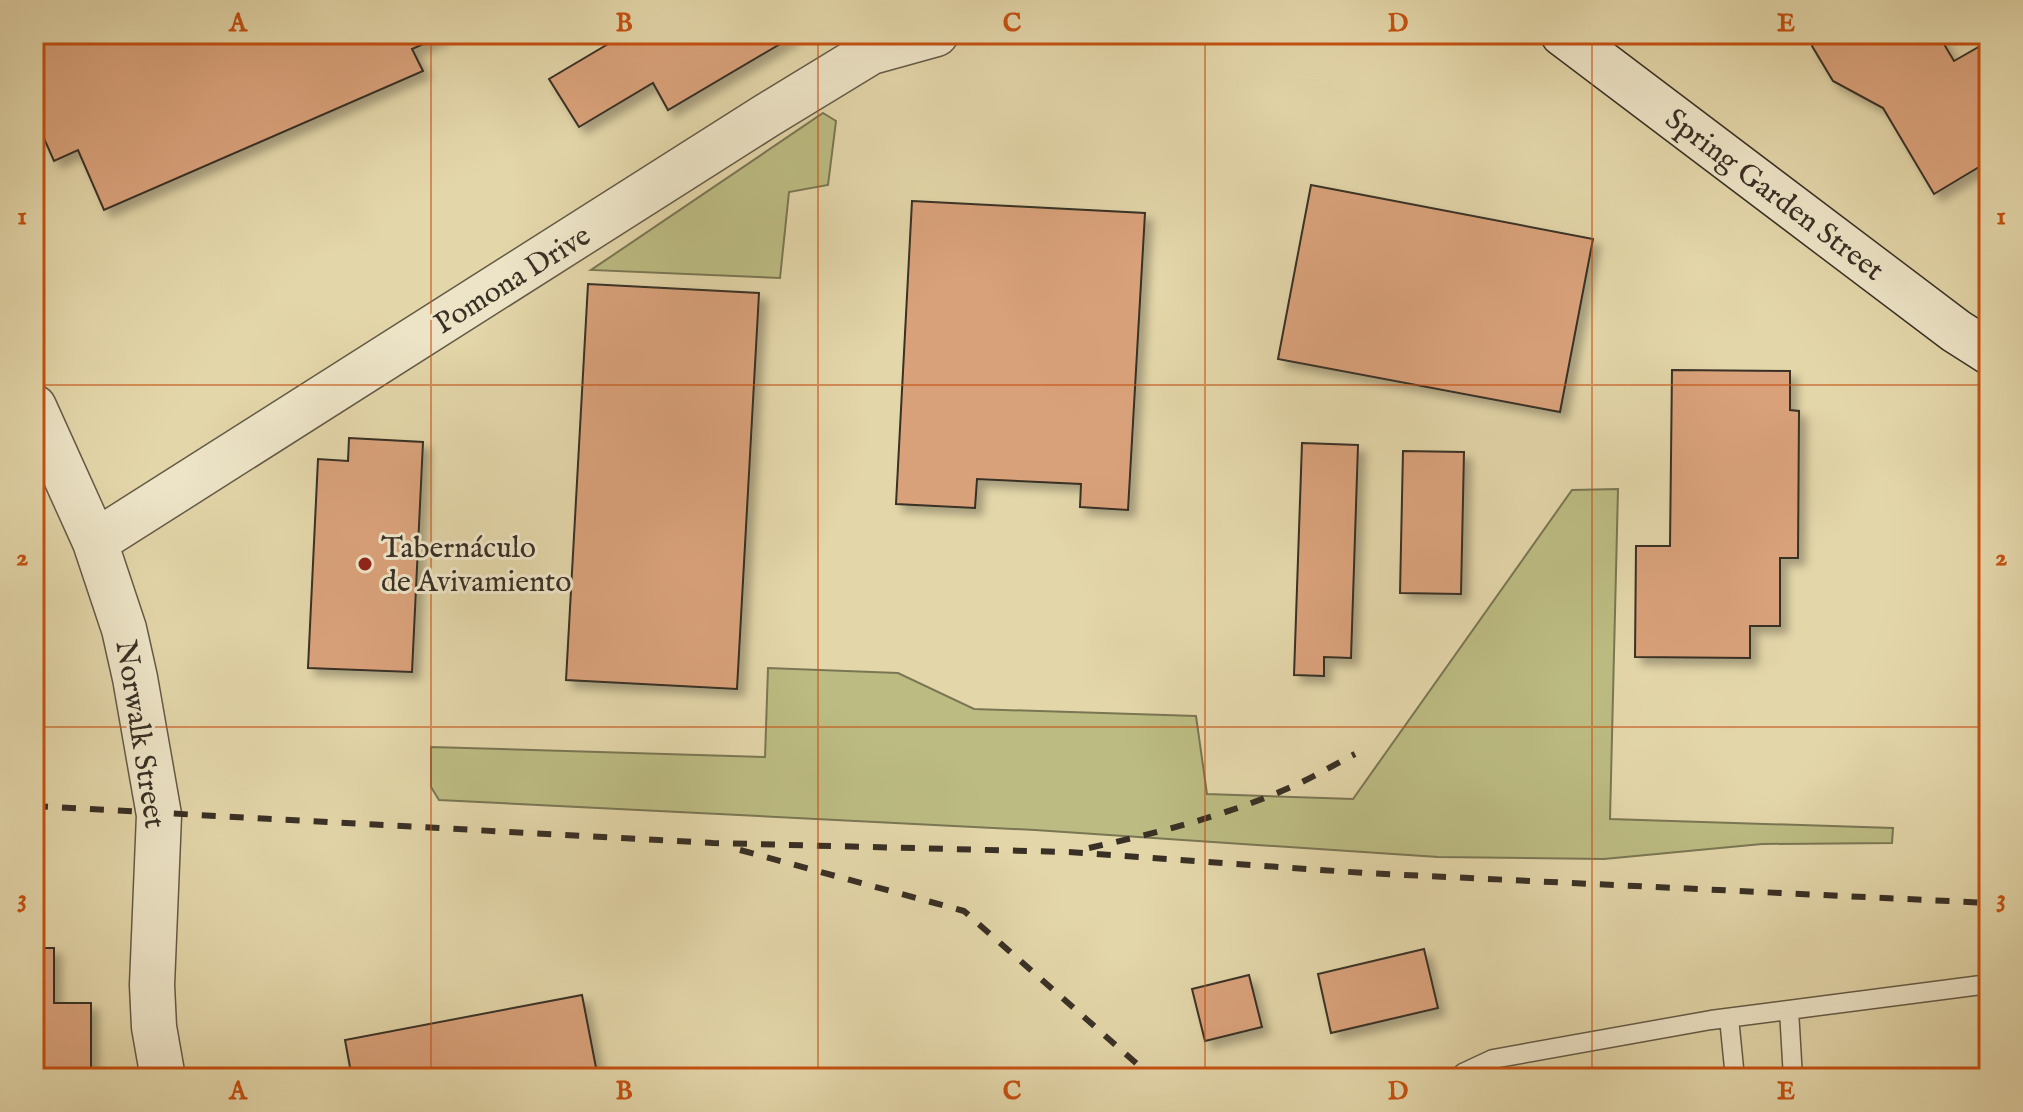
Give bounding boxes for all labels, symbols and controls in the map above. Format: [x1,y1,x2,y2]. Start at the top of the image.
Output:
text: A [228,7,248,40]
text: B [615,7,633,40]
text: C [1003,7,1022,40]
text: D [1388,7,1409,40]
text: E [1777,7,1795,40]
street label: Spring Garden Street [1657,101,1891,290]
text: 1 [17,200,27,233]
text: 1 [1996,200,2006,233]
street label: Pomona Drive [428,218,598,344]
place label: Tabernáculo de Avivamiento [381,530,571,602]
text: 2 [16,541,28,574]
text: 2 [1995,541,2007,574]
marker: Tabernáculo de Avivamiento [356,555,374,573]
street label: Norwalk Street [105,637,173,831]
text: 3 [17,882,27,915]
text: 3 [1996,882,2006,915]
text: A [228,1075,248,1108]
text: B [615,1075,633,1108]
text: C [1003,1075,1022,1108]
text: D [1388,1075,1409,1108]
text: E [1777,1075,1795,1108]

